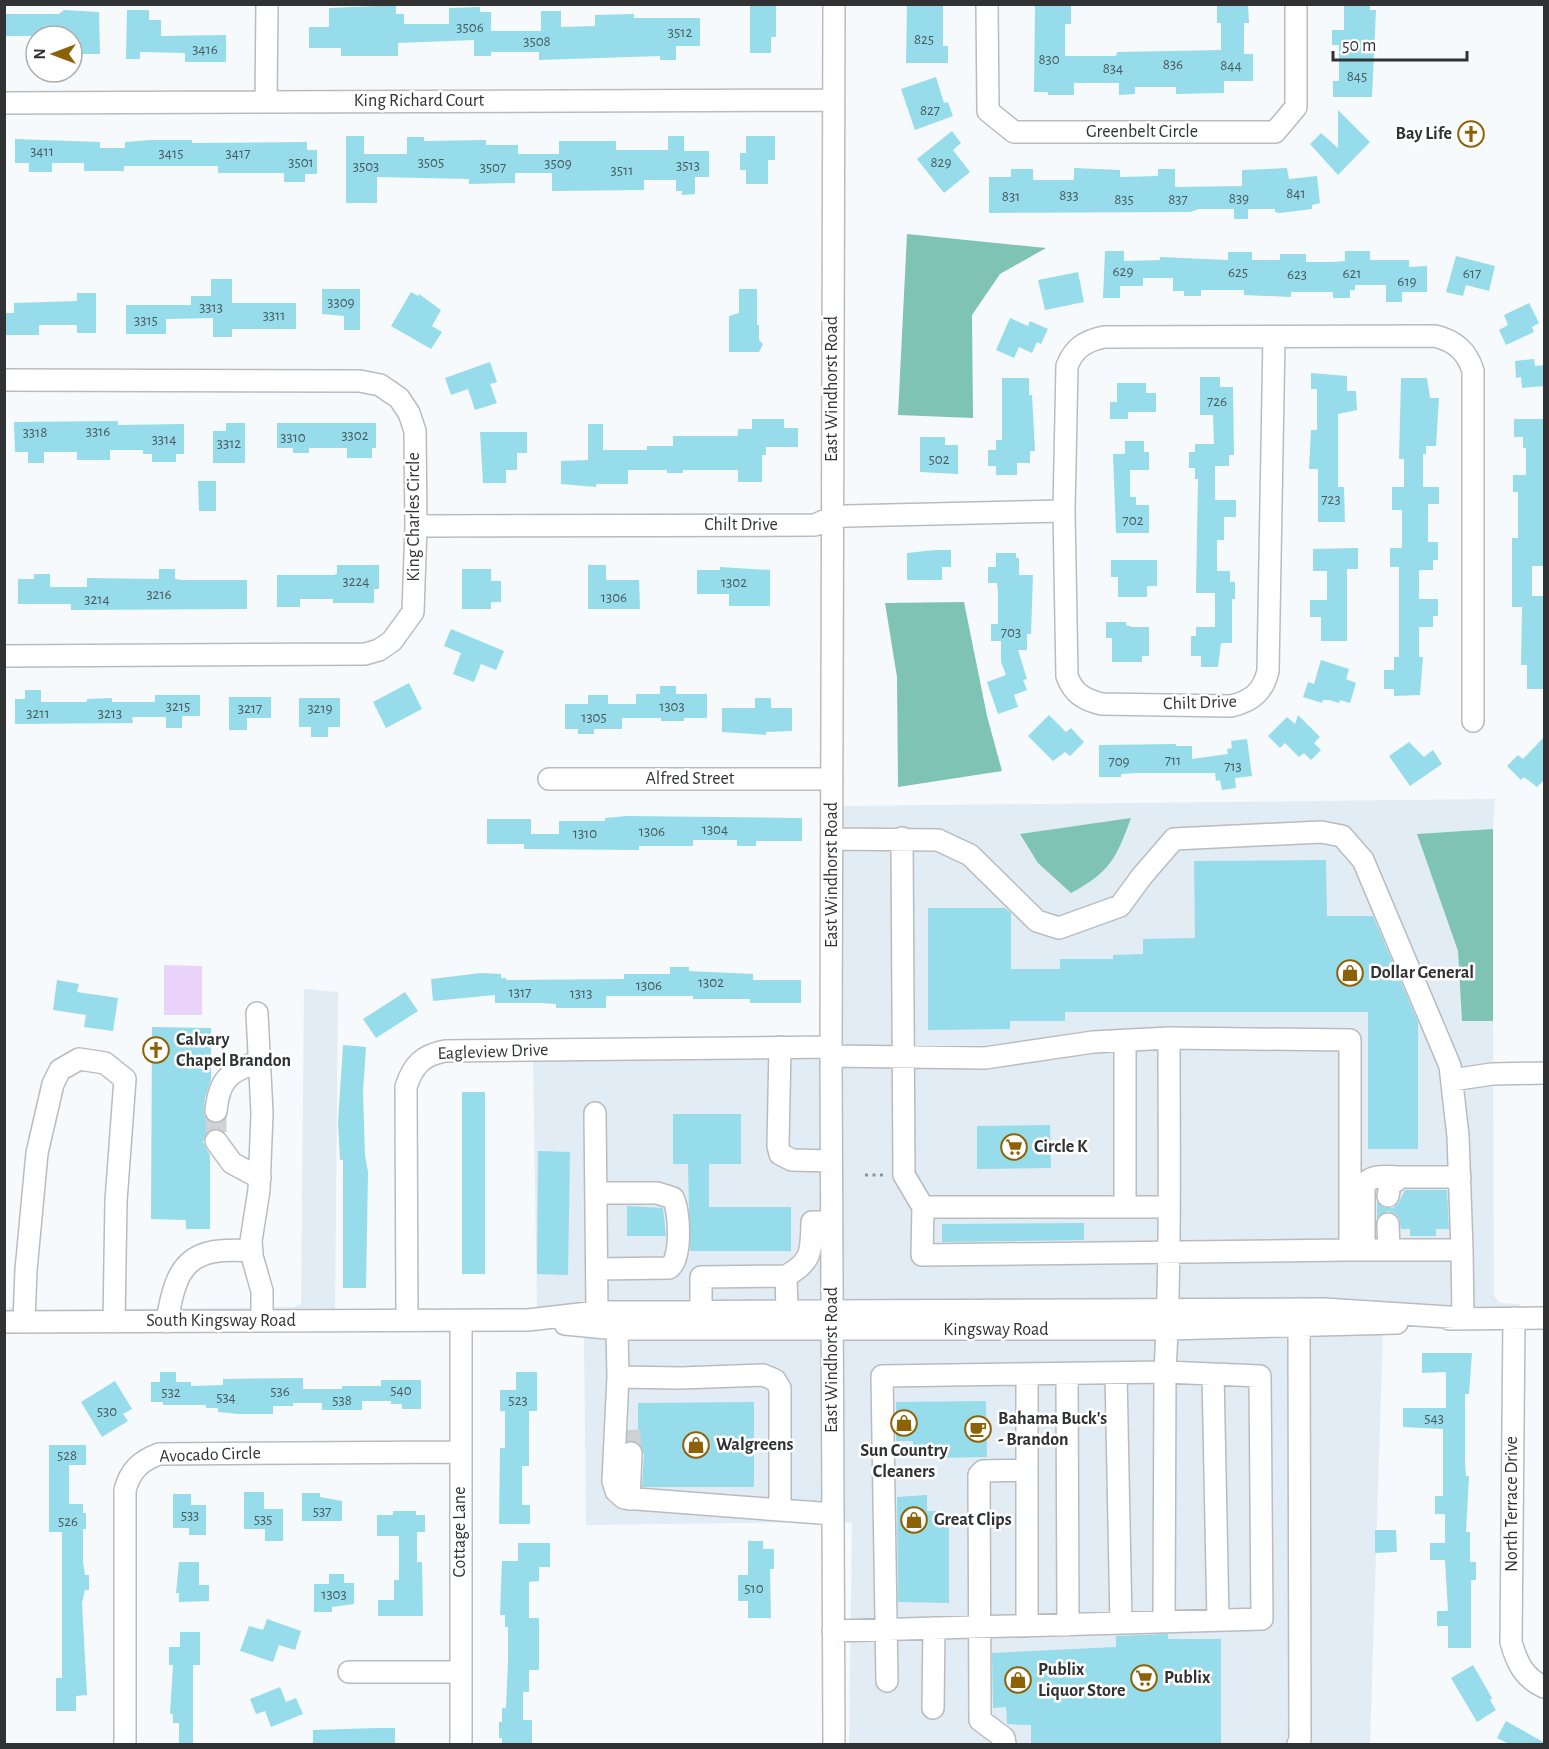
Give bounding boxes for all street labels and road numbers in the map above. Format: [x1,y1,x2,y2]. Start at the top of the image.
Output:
street label: King Richard Court [354,92,484,110]
street label: Greenbelt Circle [1086,123,1198,141]
street label: East Windhorst Road [823,316,841,462]
street label: King Charles Circle [405,452,423,582]
street label: Chilt Drive [704,516,778,534]
street label: Chilt Drive [1163,693,1237,713]
street label: Alfred Street [645,770,735,788]
street label: East Windhorst Road [823,802,841,948]
street label: Eagleview Drive [437,1041,549,1063]
street label: East Windhorst Road [823,1287,841,1433]
street label: South Kingsway Road [146,1312,296,1330]
street label: Kingsway Road [943,1321,1049,1339]
street label: North Terrace Drive [1503,1436,1521,1572]
street label: Avocado Circle [159,1444,261,1466]
street label: Cottage Lane [451,1487,469,1577]

